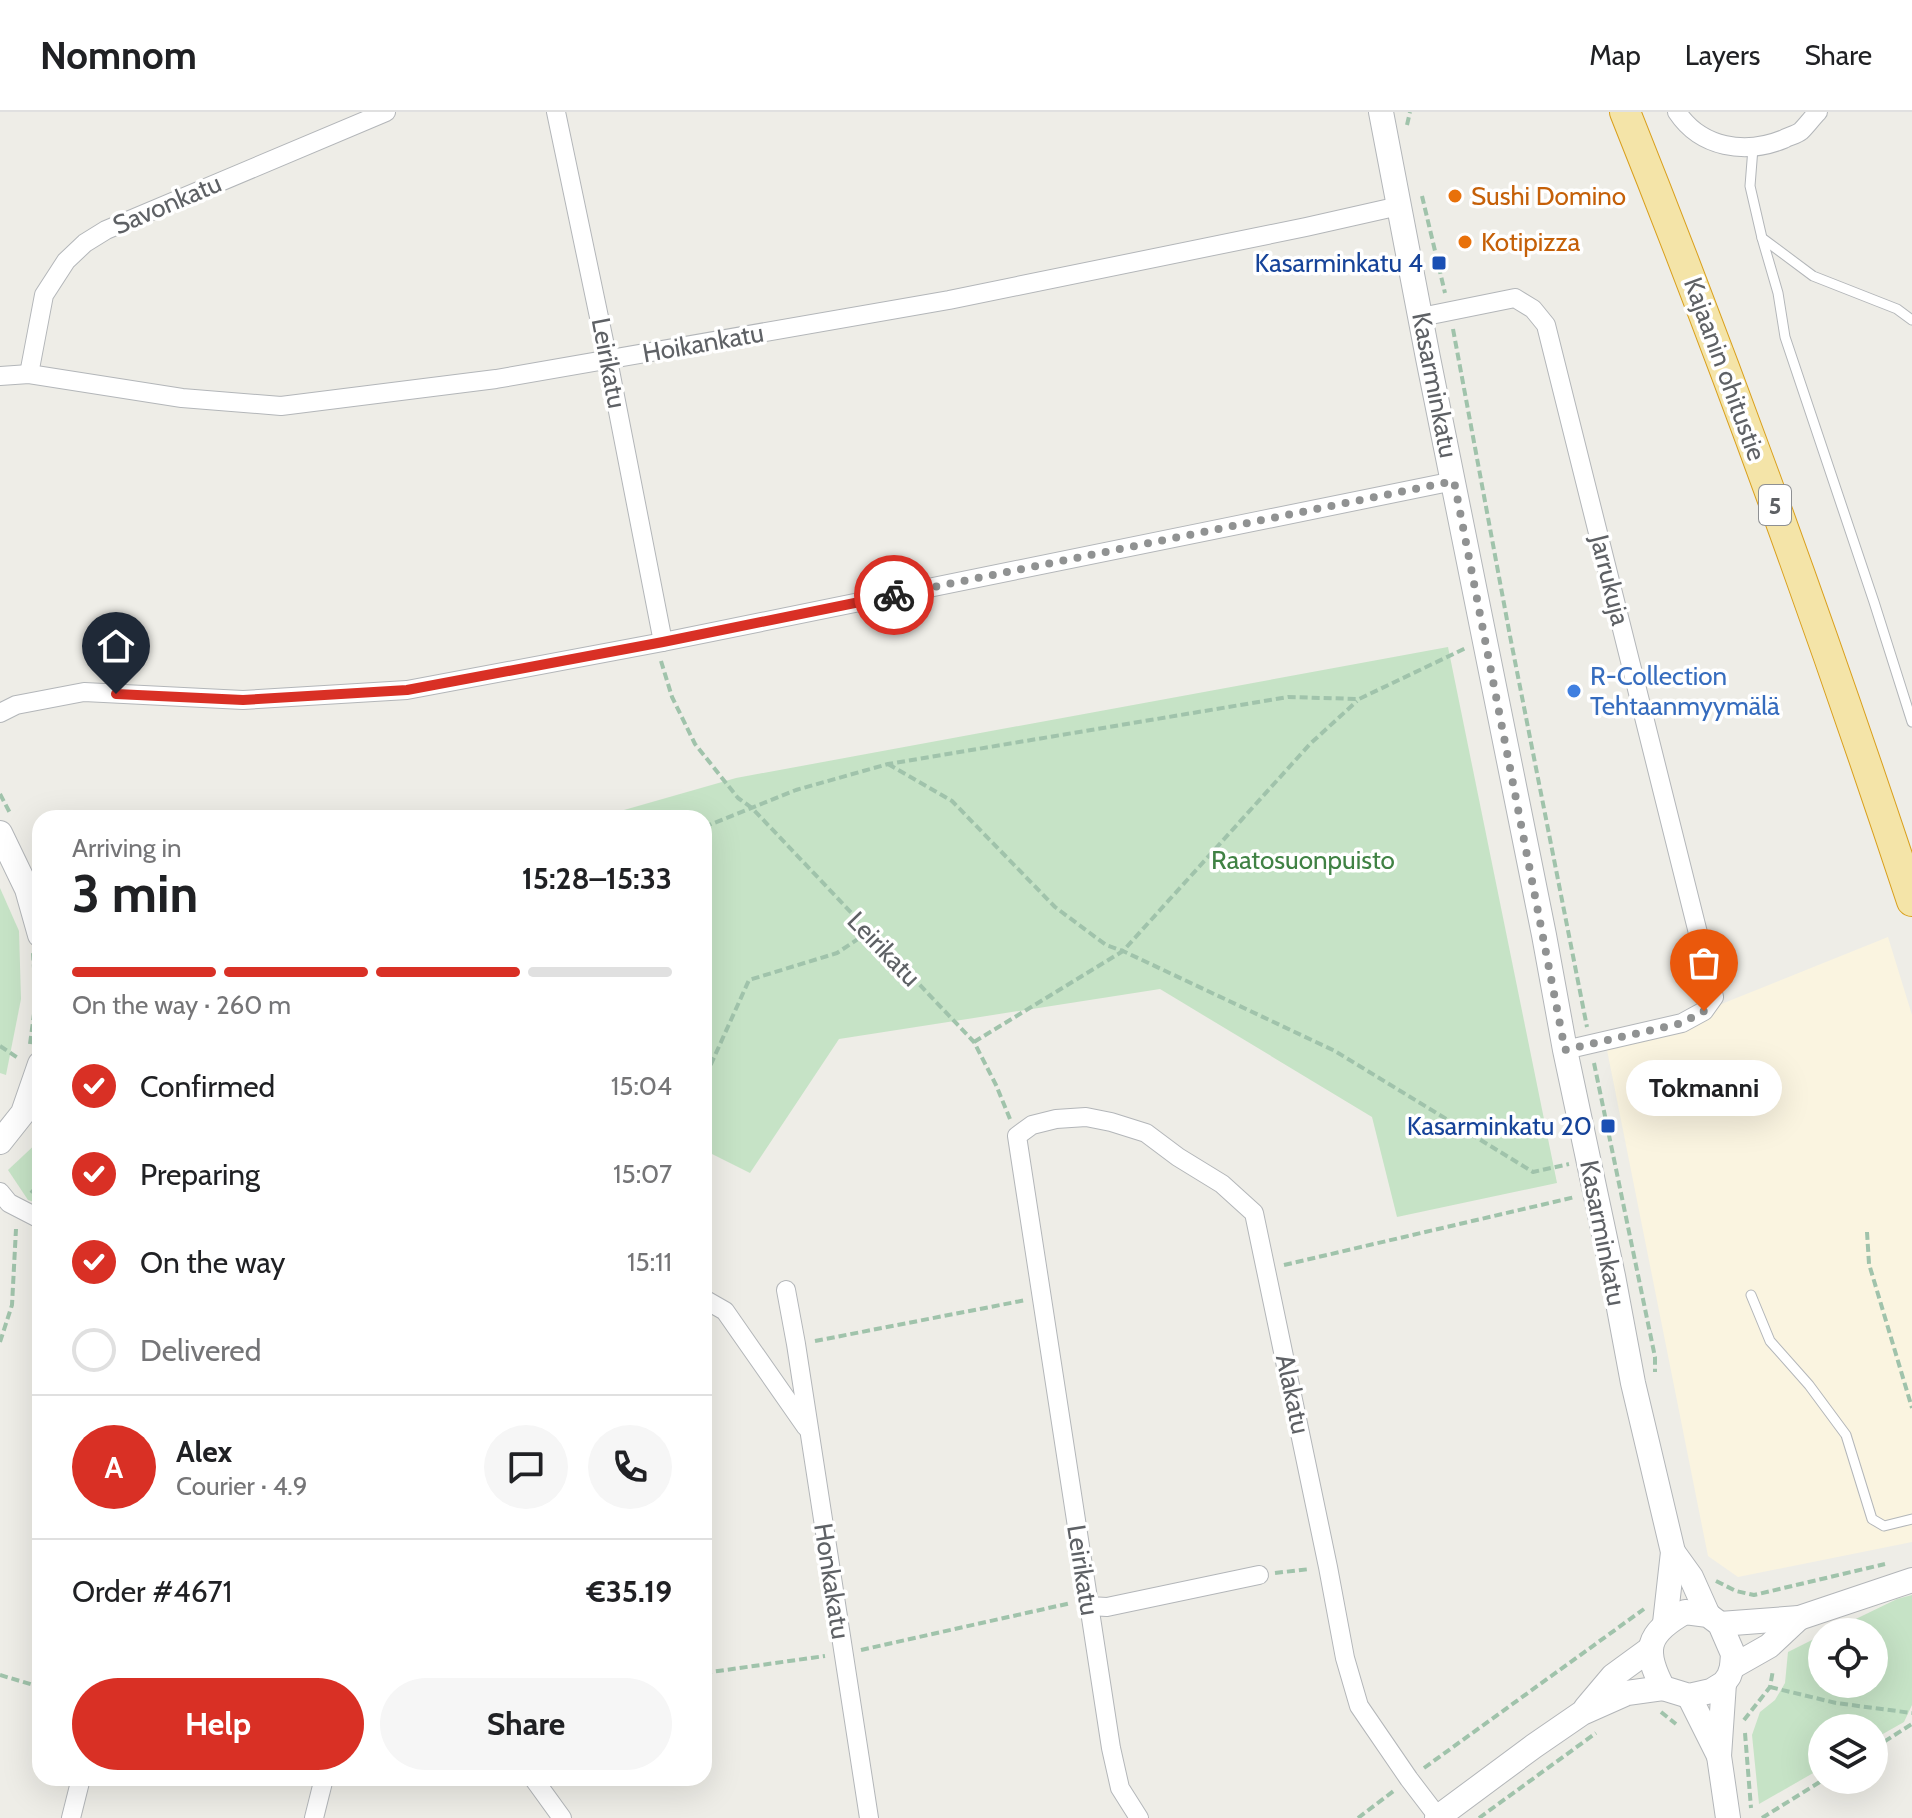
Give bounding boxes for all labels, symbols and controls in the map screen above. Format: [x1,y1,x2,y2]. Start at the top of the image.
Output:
text: Nomnom [40,32,197,79]
text: Map [1589,38,1641,72]
text: Layers [1685,38,1760,72]
text: Share [1804,38,1872,72]
street label: Savonkatu [108,167,226,241]
place label: Sushi Domino [1471,180,1626,212]
marker: Sushi Domino [1446,187,1464,205]
place label: Kotipizza [1481,226,1581,258]
marker: Kotipizza [1456,233,1474,251]
place label: Kasarminkatu 4 [1254,247,1423,279]
marker: Kasarminkatu 4 [1430,254,1448,272]
street label: Kajaanin ohitustie [1677,273,1773,465]
street label: Kasarminkatu [1405,309,1465,461]
street label: Leirikatu [585,315,633,411]
street label: Hoikankatu [640,317,766,369]
road number: 5 [1759,485,1791,525]
street label: Jarrukuja [1583,530,1637,629]
courier [854,555,934,635]
icon: bike [872,573,916,617]
pin [82,612,150,694]
icon: home [94,624,138,668]
place label: R-Collection Tehtaanmyymälä [1590,660,1780,722]
marker: R-Collection Tehtaanmyymälä [1565,682,1583,700]
text: Arriving in [72,832,182,864]
park label: Raatosuonpuisto [1211,844,1395,876]
text: 15:28–15:33 [522,860,672,897]
text: 3 min [72,862,198,925]
street label: Leirikatu [841,905,927,993]
pin [1670,929,1738,1011]
icon: bag [1682,941,1726,985]
text: On the way · 260 m [72,989,291,1021]
callout: Tokmanni [1626,1059,1782,1115]
icon: check [72,1064,116,1108]
text: Confirmed [140,1068,275,1105]
text: 15:04 [611,1070,672,1102]
text: Tokmanni [1649,1072,1759,1104]
place label: Kasarminkatu 20 [1407,1110,1592,1142]
marker: Kasarminkatu 20 [1599,1117,1617,1135]
icon: check [72,1152,116,1196]
text: Preparing [140,1156,260,1193]
street label: Kasarminkatu [1573,1157,1633,1309]
text: 15:07 [613,1158,672,1190]
icon: check [72,1240,116,1284]
text: On the way [140,1244,285,1281]
text: 15:11 [627,1246,672,1278]
text: Delivered [140,1332,261,1369]
street label: Alakatu [1269,1351,1317,1437]
button: chat [484,1425,568,1509]
button: phone [588,1425,672,1509]
text: Alex [176,1433,232,1470]
text: A [105,1449,123,1486]
text: Courier · 4.9 [176,1470,308,1502]
street label: Honkakatu [807,1521,857,1641]
street label: Leirikatu [1060,1522,1106,1618]
text: Order #4671 [72,1573,232,1610]
text: €35.19 [586,1573,672,1610]
map controls [1808,1618,1888,1794]
button: locate [1808,1618,1888,1698]
button: Help [72,1678,364,1770]
button: Share [380,1678,672,1770]
button: layers [1808,1714,1888,1794]

